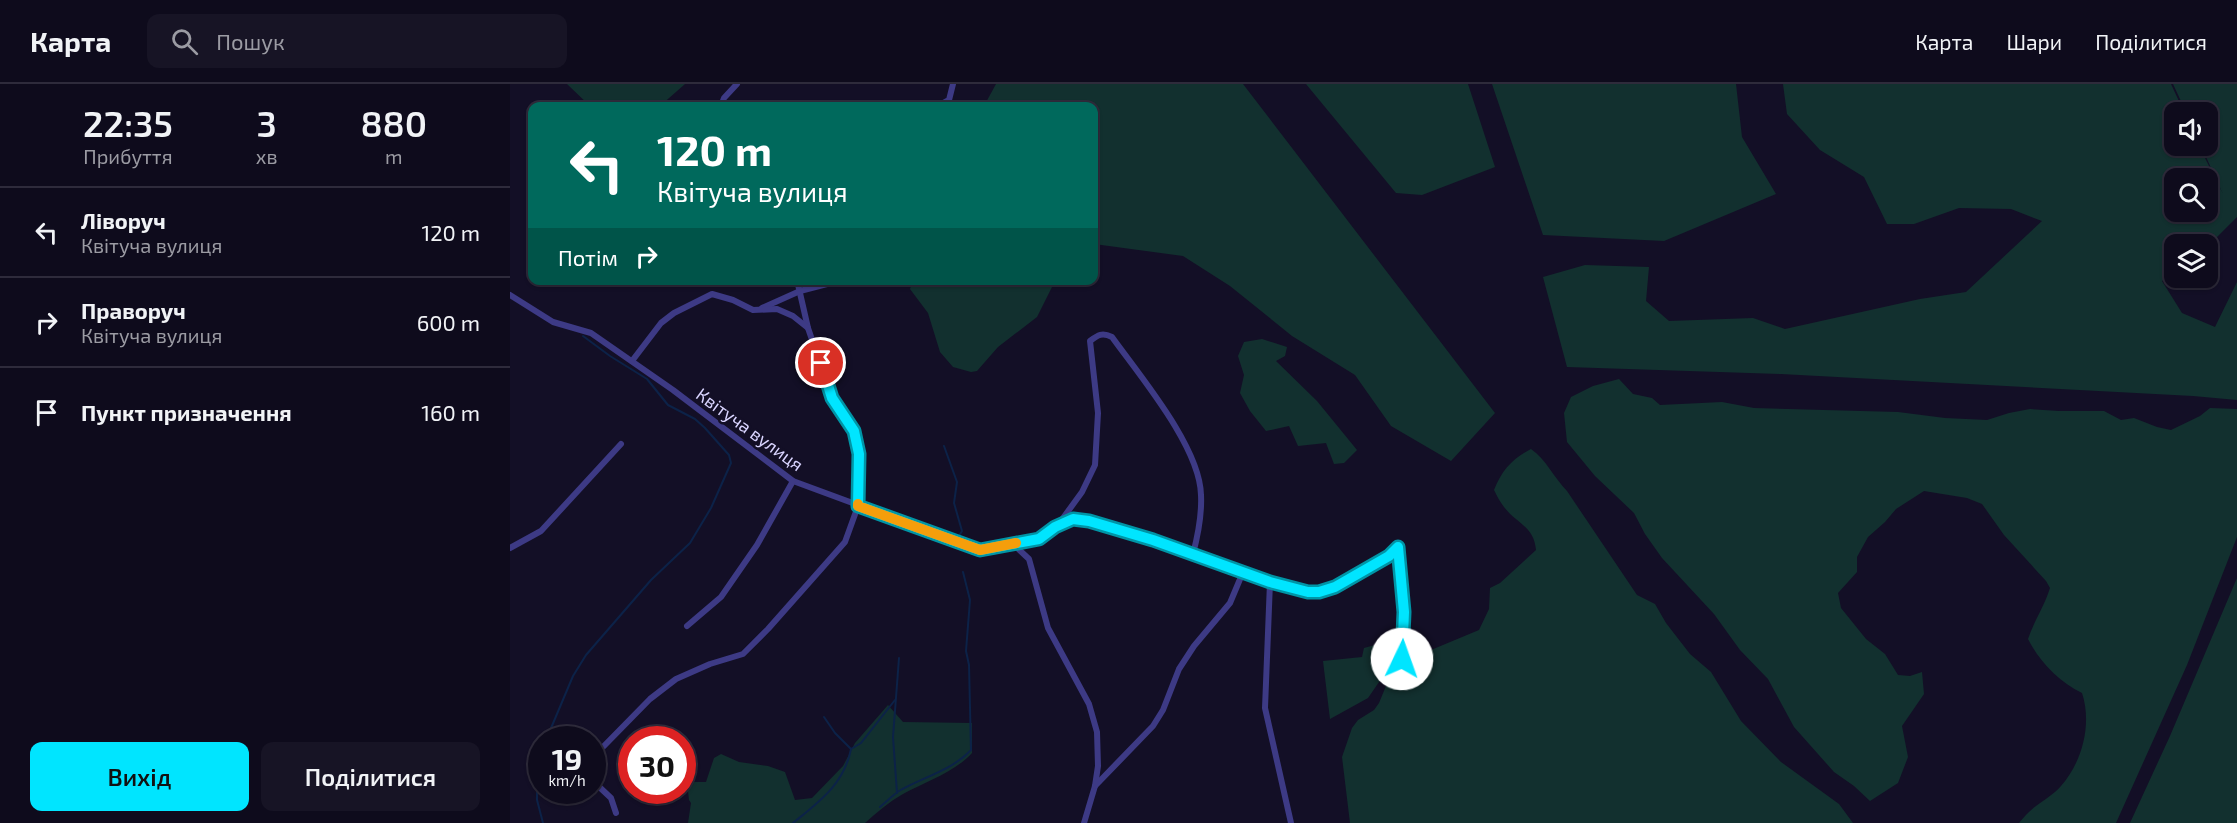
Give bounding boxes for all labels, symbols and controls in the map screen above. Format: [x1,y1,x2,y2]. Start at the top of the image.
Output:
search box [147,14,567,68]
text: Карта [30,24,111,58]
icon: search [168,25,201,58]
text: Пошук [216,28,285,54]
text: Карта [1915,29,1973,54]
text: Шари [2006,29,2062,54]
text: Поділитися [2095,29,2207,54]
text: 22:35 [83,101,173,144]
text: 3 [257,101,277,144]
text: 880 [360,101,427,144]
map controls [2164,102,2218,288]
button: sound [2164,102,2218,156]
text: 120 m [657,124,772,174]
icon: left [558,126,636,204]
text: Прибуття [83,144,173,168]
text: хв [256,144,278,168]
text: m [385,144,403,168]
button: search [2164,168,2218,222]
text: Квітуча вулиця [657,175,848,207]
text: Ліворуч [81,207,166,233]
icon: left [30,216,63,249]
text: 120 m [421,219,480,245]
text: Квітуча вулиця [81,233,222,257]
button: layers [2164,234,2218,288]
icon: right [630,240,663,273]
text: Потім [558,244,618,270]
text: Праворуч [81,297,186,323]
icon: right [30,306,63,339]
text: 600 m [417,309,480,335]
text: Квітуча вулиця [81,323,222,347]
pin [795,337,846,388]
icon: arrive [804,346,837,379]
street label: Квітуча вулиця [692,383,808,475]
icon: arrive [30,396,63,429]
text: Пункт призначення [81,399,292,425]
text: 160 m [421,399,480,425]
position arrow [1370,627,1434,691]
speed limit sign: 30 [618,726,696,804]
text: 19 [552,740,582,776]
button: Вихід [30,742,249,811]
button: Поділитися [261,742,480,811]
text: km/h [548,771,586,789]

